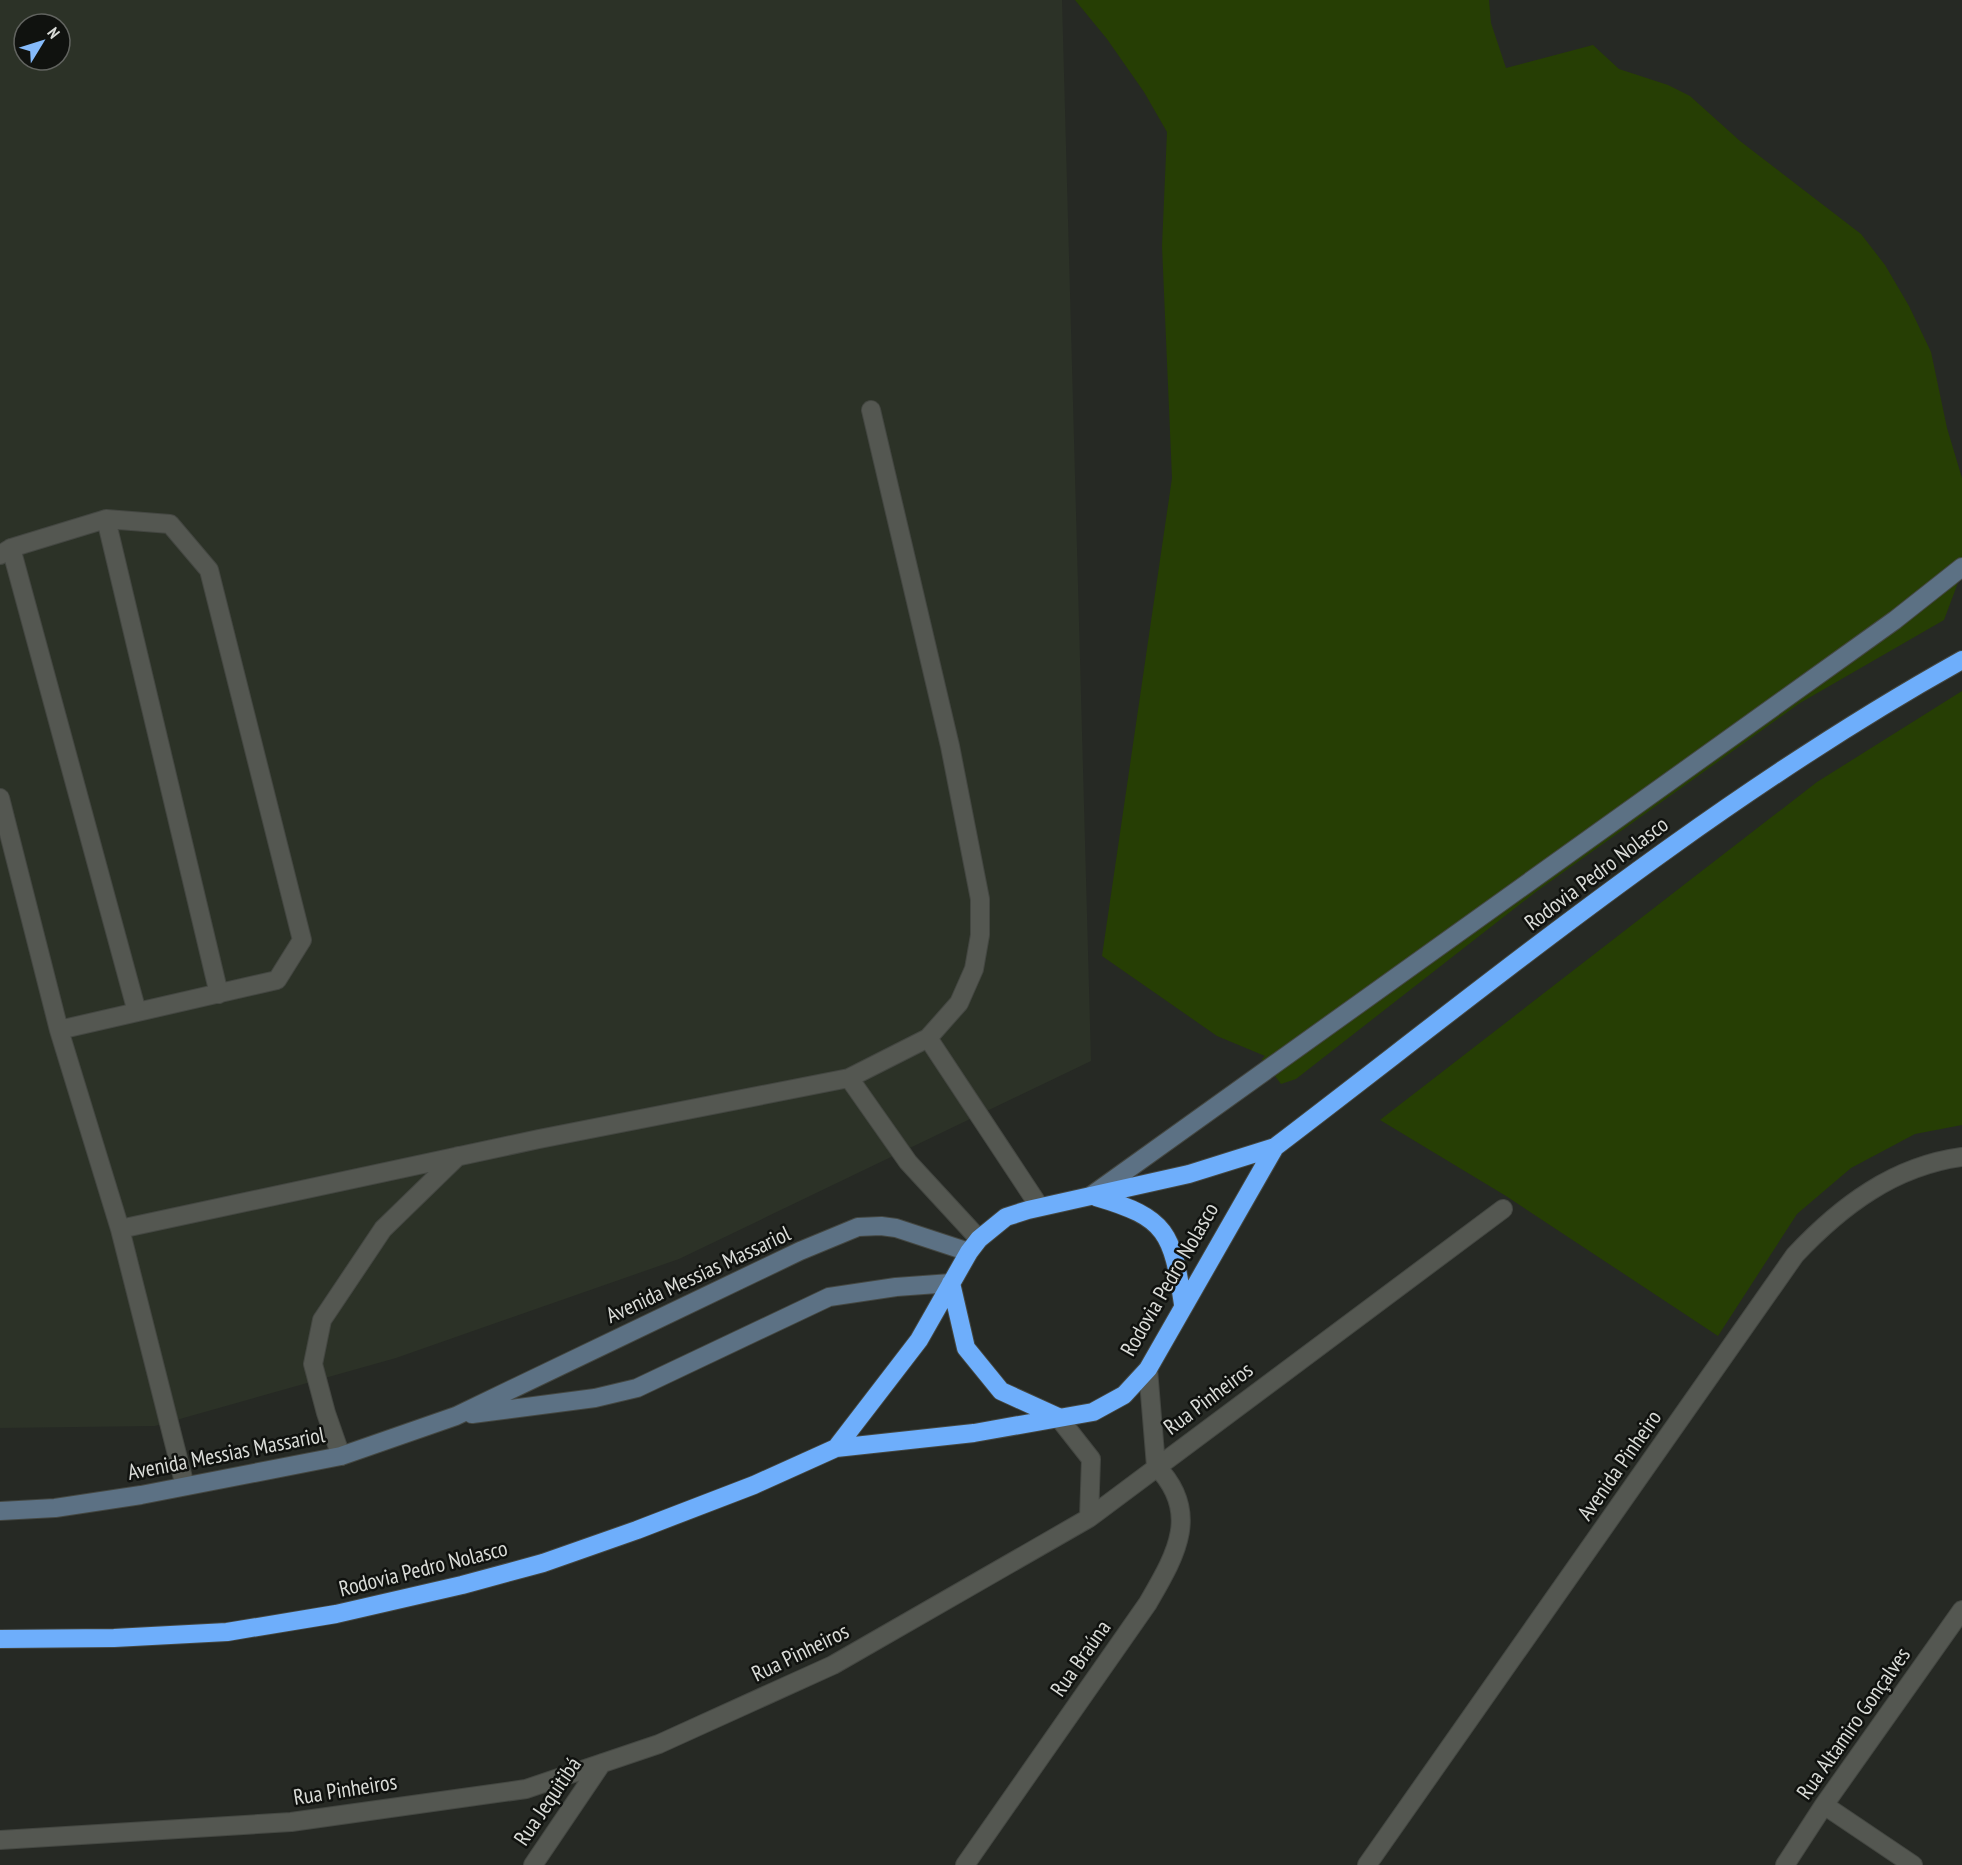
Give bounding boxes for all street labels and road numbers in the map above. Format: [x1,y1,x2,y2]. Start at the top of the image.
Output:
street label: Rodovia Pedro Nolasco [1519,810,1673,936]
street label: Rodovia Pedro Nolasco [1114,1197,1224,1361]
street label: Avenida Messias Massariol [601,1219,795,1329]
street label: Rua Pinheiros [1158,1355,1258,1441]
street label: Avenida Pinheiro [1571,1404,1667,1526]
street label: Avenida Messias Massariol [125,1420,328,1486]
street label: Rodovia Pedro Nolasco [336,1534,510,1602]
street label: Rua Braúna [1044,1614,1116,1702]
street label: Rua Pinheiros [747,1617,853,1687]
street label: Rua Altamiro Gonçalves [1790,1641,1916,1805]
street label: Rua Jequitibá [507,1751,587,1851]
street label: Rua Pinheiros [291,1767,399,1811]

